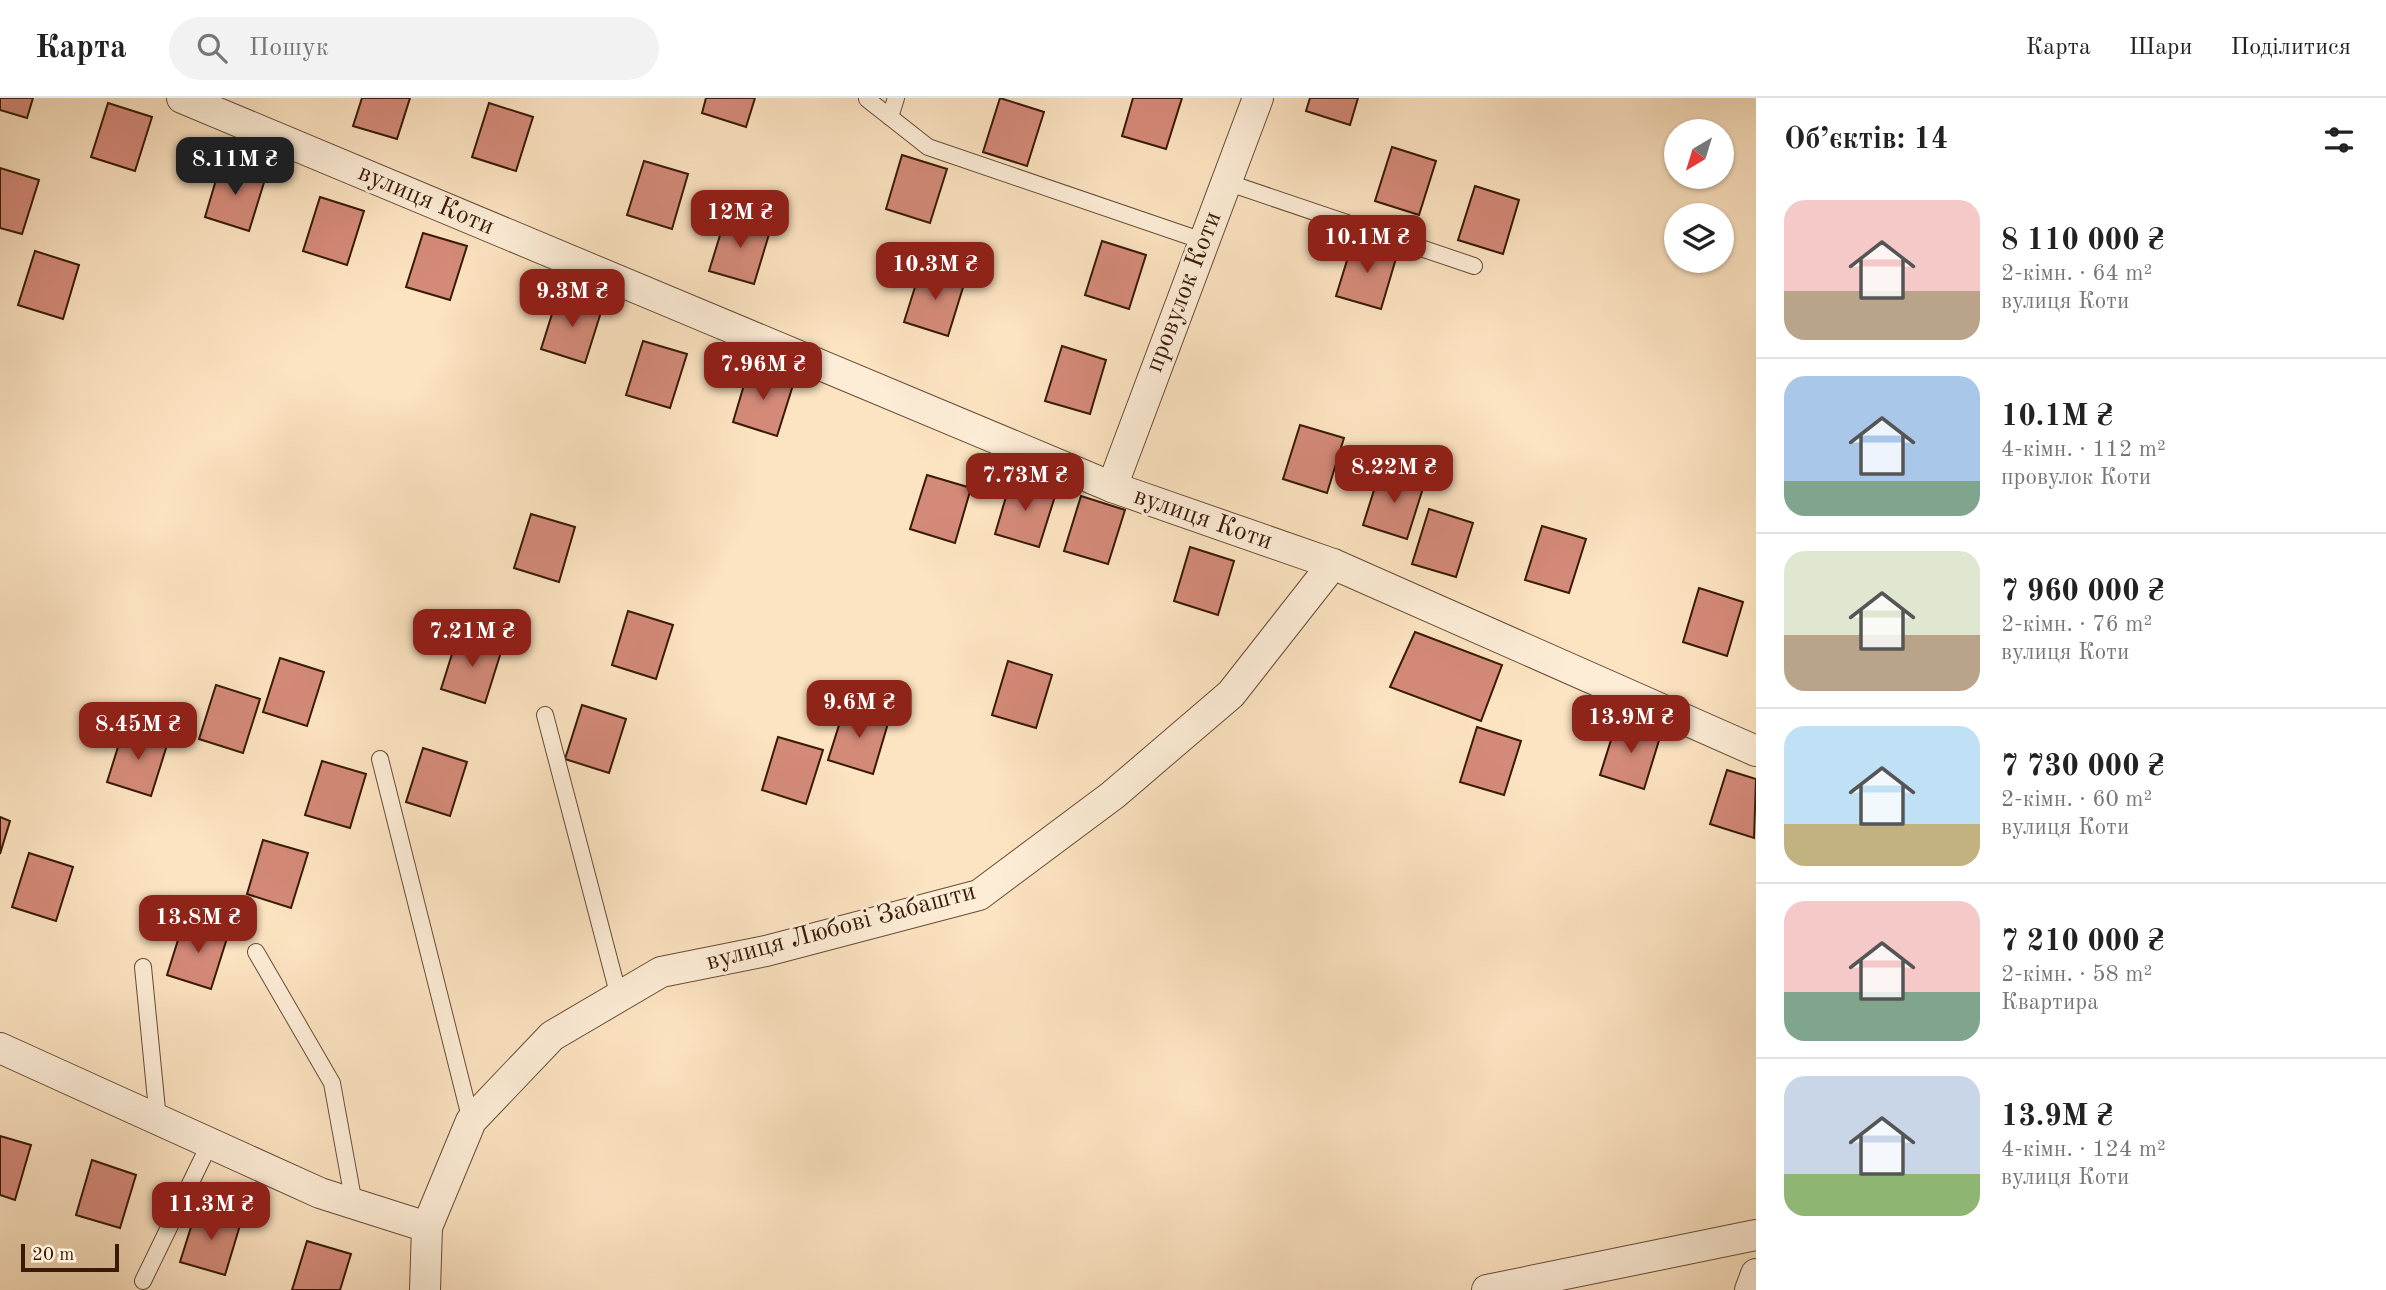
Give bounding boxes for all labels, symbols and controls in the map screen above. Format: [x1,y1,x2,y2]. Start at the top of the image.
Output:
search box [169,17,659,80]
icon: search [193,29,231,67]
text: Карта [35,32,127,65]
text: Пошук [249,35,329,61]
text: Карта [2026,36,2091,60]
text: Шари [2129,36,2192,60]
text: Поділитися [2230,36,2351,60]
north arrow [1664,119,1734,189]
map controls [1664,119,1734,273]
icon: filters [2320,121,2358,159]
text: Об’єктів: 14 [1784,125,1948,155]
pin: 8.11M ₴ [170,138,300,197]
text: 8.11M ₴ [192,148,278,171]
street label: вулиця Коти [354,160,498,240]
pin: 12M ₴ [691,190,789,250]
text: 12M ₴ [707,201,773,224]
button: layers [1664,203,1734,273]
street label: провулок Коти [1141,208,1227,376]
pin: 10.1M ₴ [1302,216,1432,275]
text: 10.1M ₴ [1324,226,1410,249]
text: 8 110 000 ₴ [2001,226,2165,256]
icon: home [1840,228,1924,312]
pin: 10.3M ₴ [870,242,1000,302]
text: 10.3M ₴ [892,253,978,276]
text: 2-кімн. · 64 m² [2001,262,2152,285]
pin: 9.3M ₴ [515,270,629,329]
text: 9.3M ₴ [536,280,608,303]
text: вулиця Коти [2001,290,2129,313]
pin: 7.96M ₴ [698,342,828,402]
text: 7.96M ₴ [720,353,806,376]
text: 10.1M ₴ [2001,402,2113,432]
icon: home [1840,404,1924,488]
text: 4-кімн. · 112 m² [2001,438,2166,461]
pin: 8.22M ₴ [1329,446,1459,505]
pin: 7.73M ₴ [960,454,1090,513]
text: 8.22M ₴ [1351,456,1437,479]
text: 7.73M ₴ [982,464,1068,487]
text: провулок Коти [2001,466,2151,489]
street label: вулиця Коти [1130,483,1276,555]
text: 7 960 000 ₴ [2001,577,2165,607]
icon: home [1840,579,1924,663]
pin: 7.21M ₴ [407,610,537,669]
text: 2-кімн. · 76 m² [2001,613,2152,636]
text: 7.21M ₴ [429,620,515,643]
text: вулиця Коти [2001,641,2129,664]
pin: 9.6M ₴ [802,680,916,740]
text: 9.6M ₴ [823,691,895,714]
pin: 13.9M ₴ [1566,696,1696,755]
pin: 8.45M ₴ [73,702,203,762]
text: 13.9M ₴ [1588,706,1674,729]
text: 8.45M ₴ [95,713,181,736]
text: 7 730 000 ₴ [2001,752,2165,782]
icon: home [1840,754,1924,838]
text: 2-кімн. · 60 m² [2001,788,2152,811]
text: вулиця Коти [2001,816,2129,839]
street label: вулиця Любові Забашти [703,878,979,976]
pin: 13.8M ₴ [133,896,263,955]
text: 13.8M ₴ [155,906,241,929]
text: 7 210 000 ₴ [2001,927,2165,957]
icon: home [1840,929,1924,1013]
text: 2-кімн. · 58 m² [2001,963,2152,986]
text: Квартира [2001,991,2099,1014]
text: 13.9M ₴ [2001,1102,2113,1132]
icon: home [1840,1104,1924,1188]
text: 4-кімн. · 124 m² [2001,1138,2166,1161]
text: вулиця Коти [2001,1166,2129,1189]
pin: 11.3M ₴ [146,1182,276,1242]
text: 11.3M ₴ [168,1193,254,1216]
scale bar [21,1241,119,1273]
text: 20 m [32,1246,74,1265]

